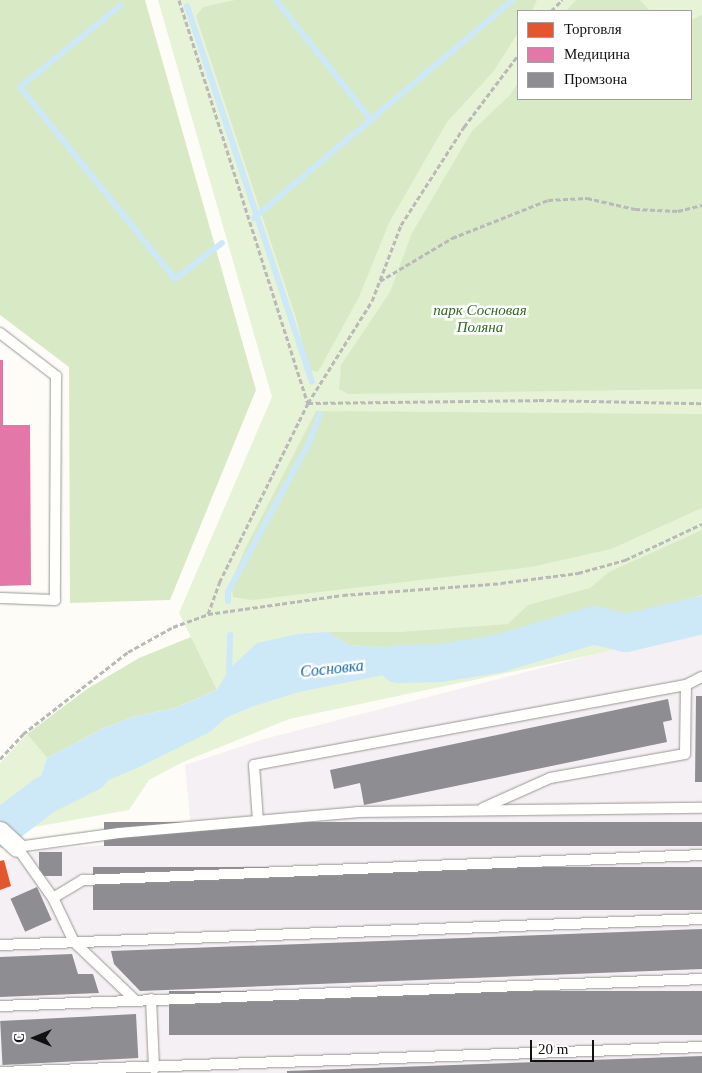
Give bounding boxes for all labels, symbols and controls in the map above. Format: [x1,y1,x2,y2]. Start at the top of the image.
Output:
legend [517,10,692,100]
text: Торговля [564,21,622,37]
text: Медицина [564,46,630,62]
text: Промзона [564,71,627,87]
park label: парк Сосновая Поляна [433,301,527,336]
water label: Сосновка [299,656,365,682]
north arrow [10,1013,60,1063]
scale bar [532,1030,596,1062]
text: С [12,1033,27,1043]
text: 20 m [538,1041,568,1057]

